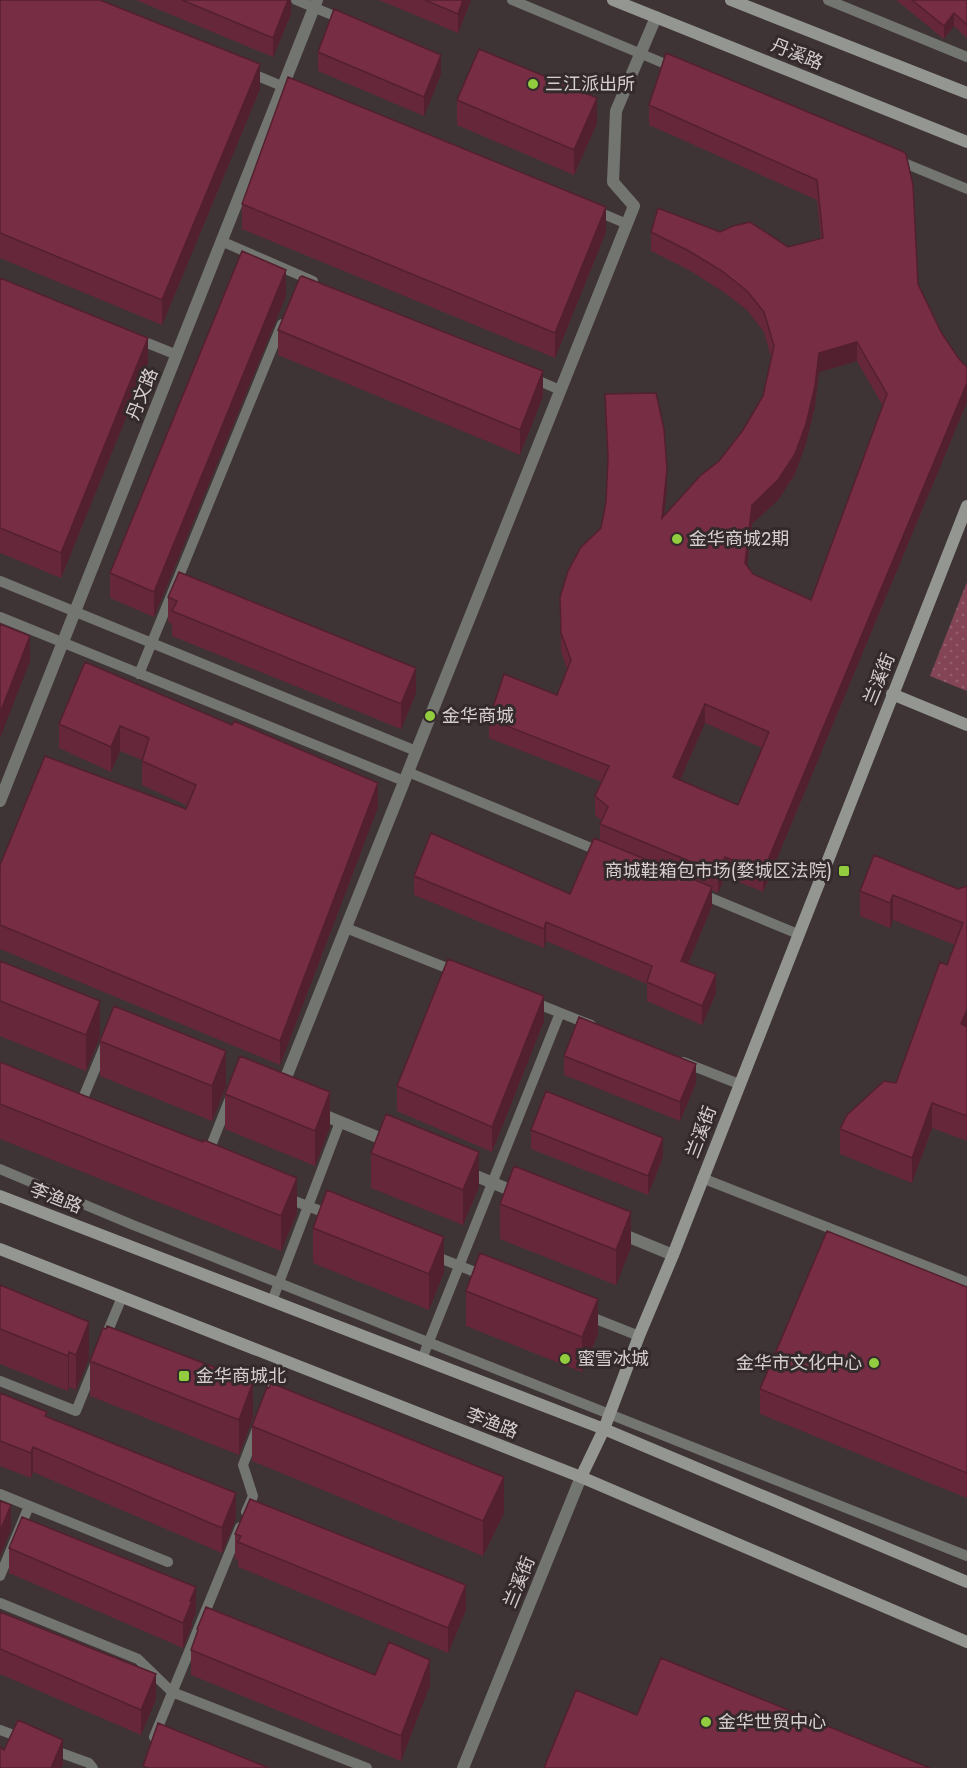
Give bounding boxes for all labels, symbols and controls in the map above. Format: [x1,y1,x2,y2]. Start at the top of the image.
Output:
street label: 丹溪路 [767,32,827,76]
place label: 三江派出所 [545,71,635,97]
marker: 三江派出所 [526,77,540,91]
street label: 丹文路 [120,364,164,424]
place label: 金华商城2期 [689,526,789,552]
marker: 金华商城2期 [670,532,684,546]
street label: 兰溪街 [857,649,901,709]
place label: 金华商城 [442,703,514,729]
marker: 金华商城 [423,709,437,723]
place label: 商城鞋箱包市场(婺城区法院) [605,858,832,884]
marker: 商城鞋箱包市场(婺城区法院) [837,864,851,878]
street label: 兰溪街 [679,1102,723,1162]
street label: 李渔路 [26,1176,86,1220]
place label: 蜜雪冰城 [577,1346,649,1372]
place label: 金华市文化中心 [736,1350,862,1376]
marker: 蜜雪冰城 [558,1352,572,1366]
marker: 金华市文化中心 [867,1356,881,1370]
place label: 金华商城北 [196,1363,286,1389]
marker: 金华商城北 [177,1369,191,1383]
street label: 李渔路 [462,1401,522,1445]
street label: 兰溪街 [497,1552,541,1612]
place label: 金华世贸中心 [718,1709,826,1735]
marker: 金华世贸中心 [699,1715,713,1729]

